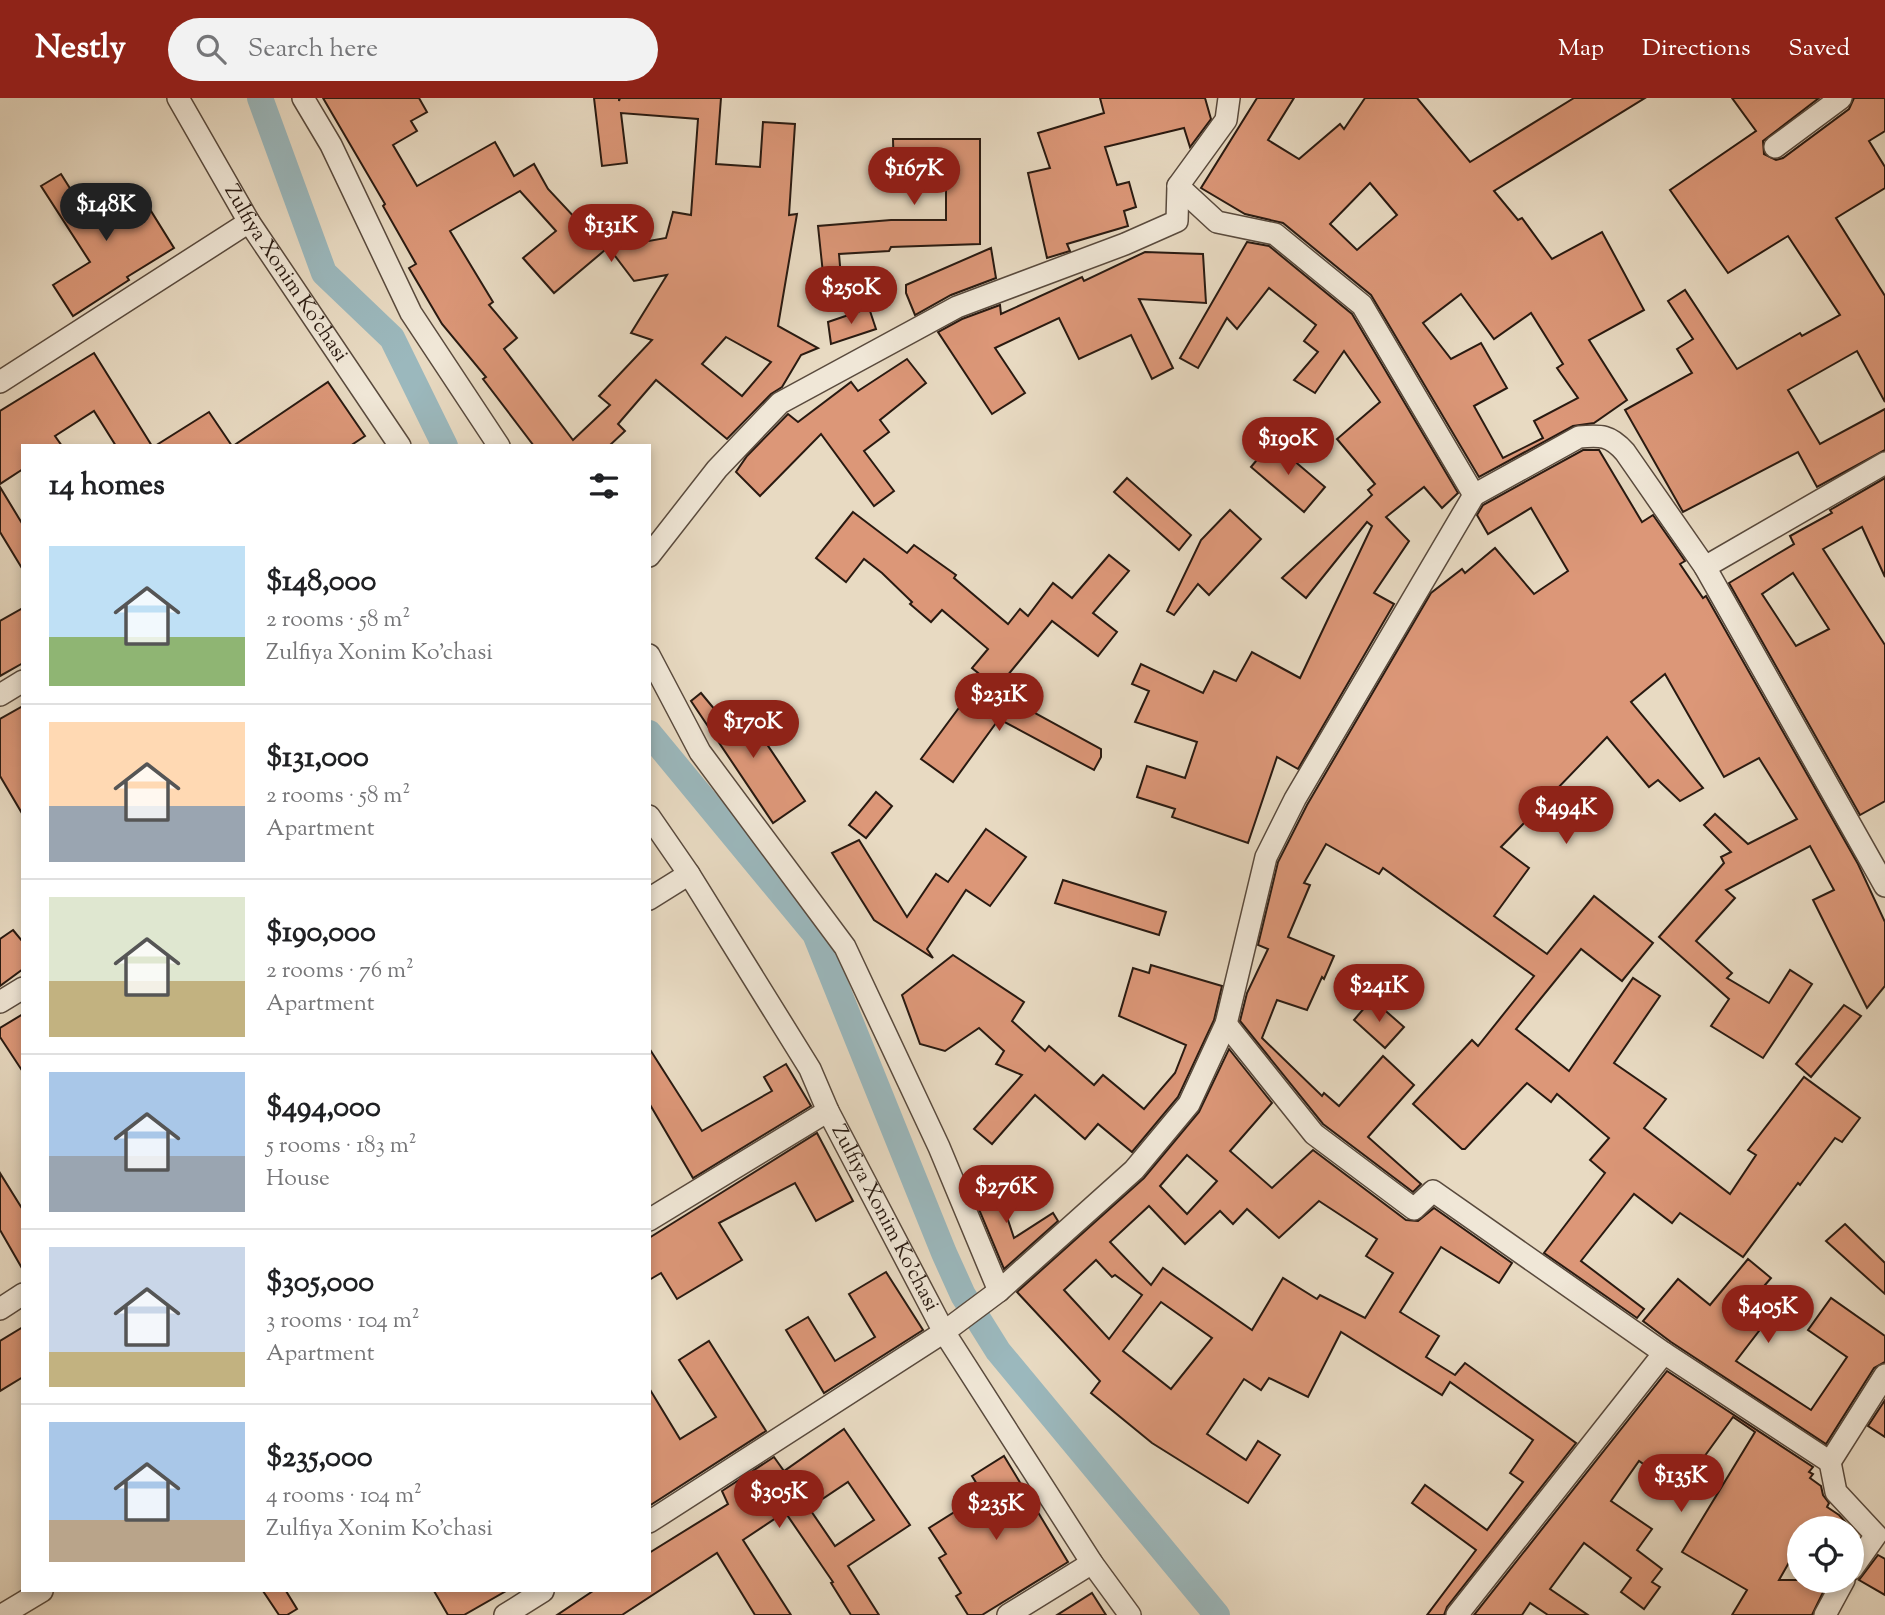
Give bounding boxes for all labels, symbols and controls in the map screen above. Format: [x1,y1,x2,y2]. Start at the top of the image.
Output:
search box [168,18,658,81]
text: Nestly [35,25,126,73]
icon: search [192,30,230,68]
text: Search here [248,31,378,68]
text: Map [1558,32,1604,66]
text: Directions [1642,32,1750,66]
text: Saved [1788,32,1850,66]
pin: $167K [865,148,963,207]
text: $167K [884,153,944,186]
street label: Zulfiya Xonim Ko'chasi [216,179,355,369]
pin: $148K [57,184,155,243]
text: $148K [76,189,136,222]
pin: $131K [562,204,660,264]
text: $131K [584,210,638,243]
pin: $250K [802,266,900,326]
text: $250K [821,272,881,305]
pin: $190K [1239,418,1337,477]
text: $190K [1258,423,1318,456]
text: 14 homes [49,465,165,508]
icon: filters [585,467,623,505]
text: $148,000 [266,561,376,604]
icon: home [105,574,189,658]
text: 2 rooms · 58 m² [266,604,410,637]
text: Zulfiya Xonim Ko'chasi [266,637,493,670]
pin: $231K [950,674,1048,733]
text: $231K [971,679,1027,712]
pin: $170K [704,700,802,760]
text: $170K [723,706,783,739]
text: $131,000 [266,737,369,780]
icon: home [105,750,189,834]
text: 2 rooms · 58 m² [266,780,410,813]
pin: $494K [1517,786,1615,846]
text: $494K [1534,792,1598,825]
text: Apartment [266,813,375,846]
text: $190,000 [266,912,376,955]
icon: home [105,925,189,1009]
text: 2 rooms · 76 m² [266,955,414,988]
pin: $241K [1330,964,1428,1024]
text: $241K [1349,970,1409,1003]
text: Apartment [266,988,375,1021]
text: $494,000 [266,1087,381,1130]
icon: home [105,1100,189,1184]
street label: Zulfiya Xonim Ko'chasi [823,1120,946,1317]
text: 5 rooms · 183 m² [266,1130,417,1163]
text: House [266,1163,330,1196]
pin: $276K [957,1166,1055,1225]
text: $276K [975,1171,1037,1204]
text: $305,000 [266,1262,374,1305]
icon: home [105,1275,189,1359]
pin: $405K [1719,1286,1817,1345]
text: $405K [1738,1291,1798,1324]
text: 3 rooms · 104 m² [266,1305,420,1338]
text: Apartment [266,1338,375,1371]
text: $235,000 [266,1437,373,1480]
icon: home [105,1450,189,1534]
pin: $135K [1632,1454,1730,1514]
text: $135K [1654,1460,1708,1493]
pin: $305K [730,1470,828,1530]
text: $305K [750,1476,808,1509]
text: 4 rooms · 104 m² [266,1480,422,1513]
pin: $235K [947,1482,1045,1542]
text: $235K [968,1488,1024,1521]
text: Zulfiya Xonim Ko'chasi [266,1513,493,1546]
map controls [1787,1516,1864,1593]
button: locate [1787,1516,1864,1593]

